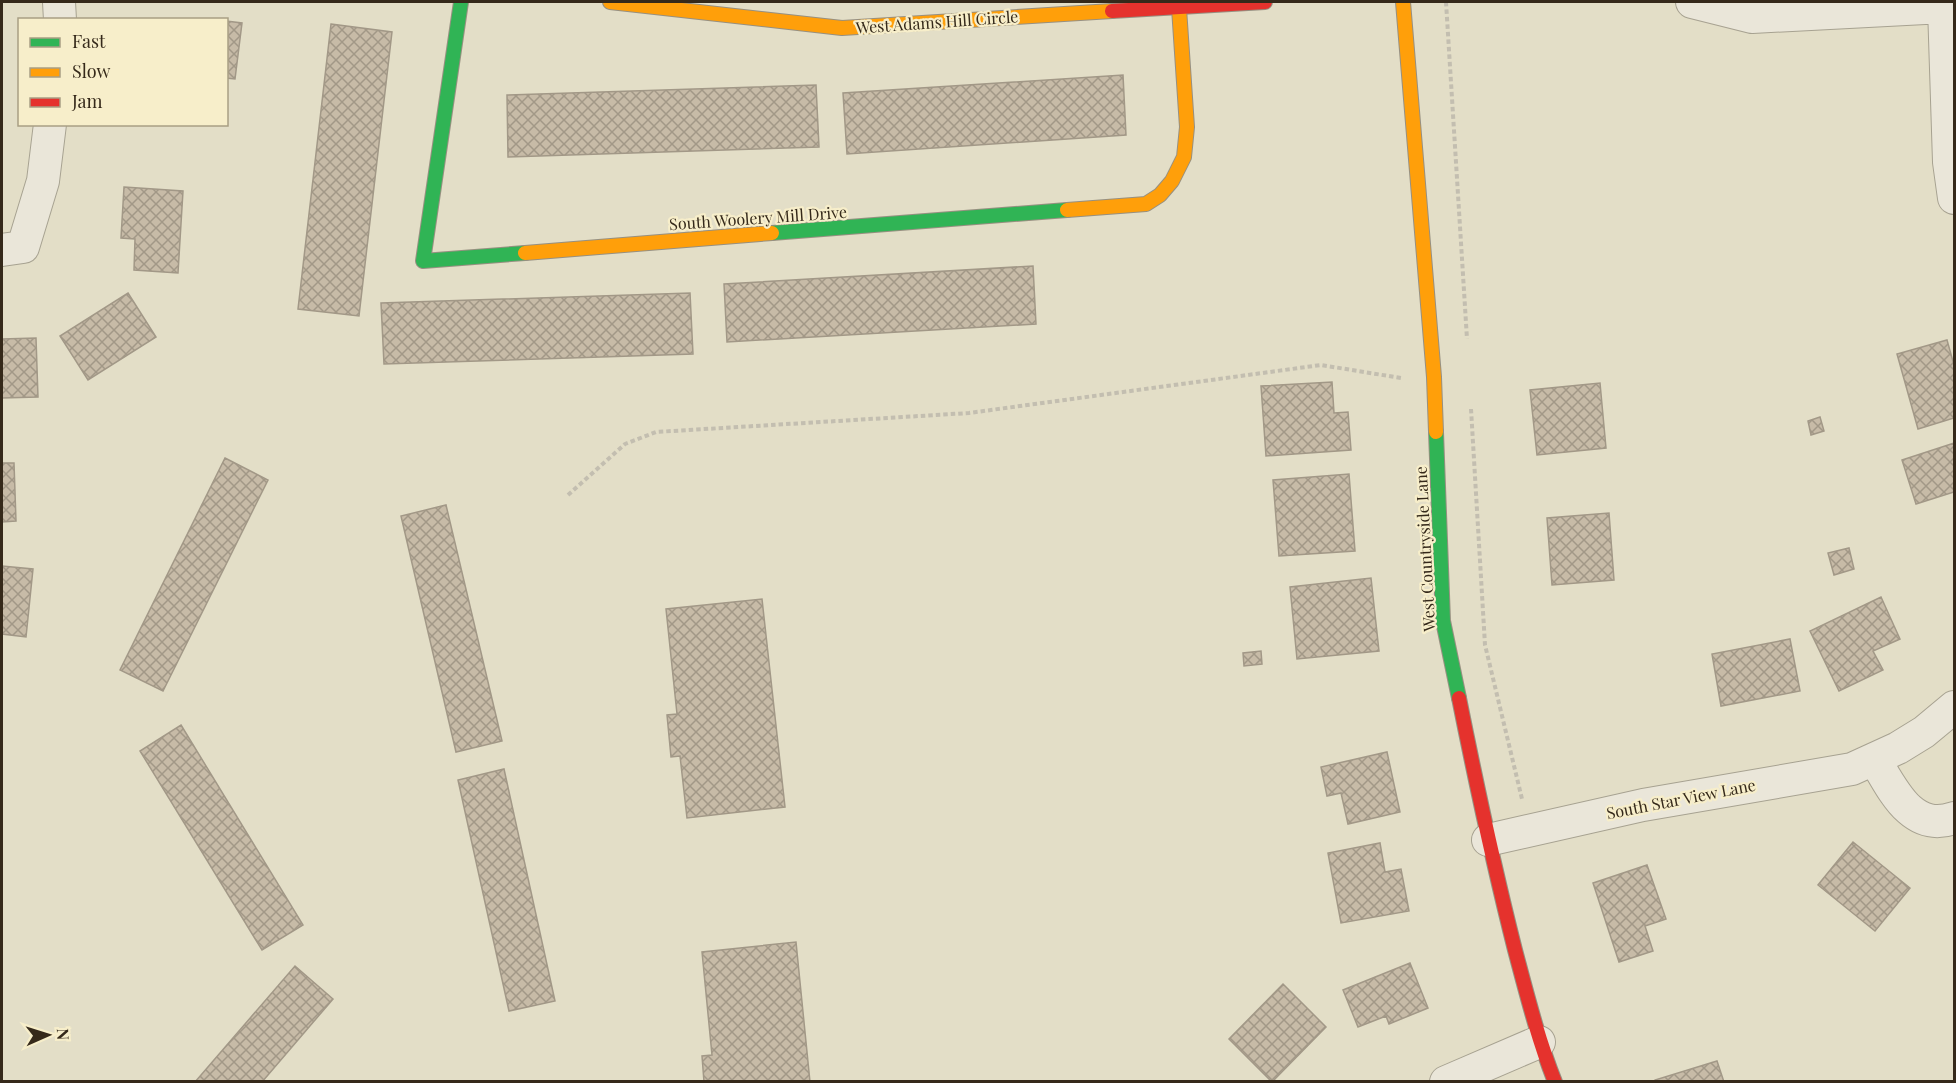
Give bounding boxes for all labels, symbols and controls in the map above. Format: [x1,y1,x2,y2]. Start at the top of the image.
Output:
street label: West Adams Hill Circle [854,5,1019,38]
legend [18,18,228,126]
text: Fast [72,29,106,53]
text: Slow [72,59,110,83]
text: Jam [71,89,102,113]
street label: South Woolery Mill Drive [668,201,848,234]
street label: West Countryside Lane [1410,466,1439,633]
street label: South Star View Lane [1605,774,1757,823]
north arrow [18,1005,78,1065]
text: N [53,1028,74,1041]

